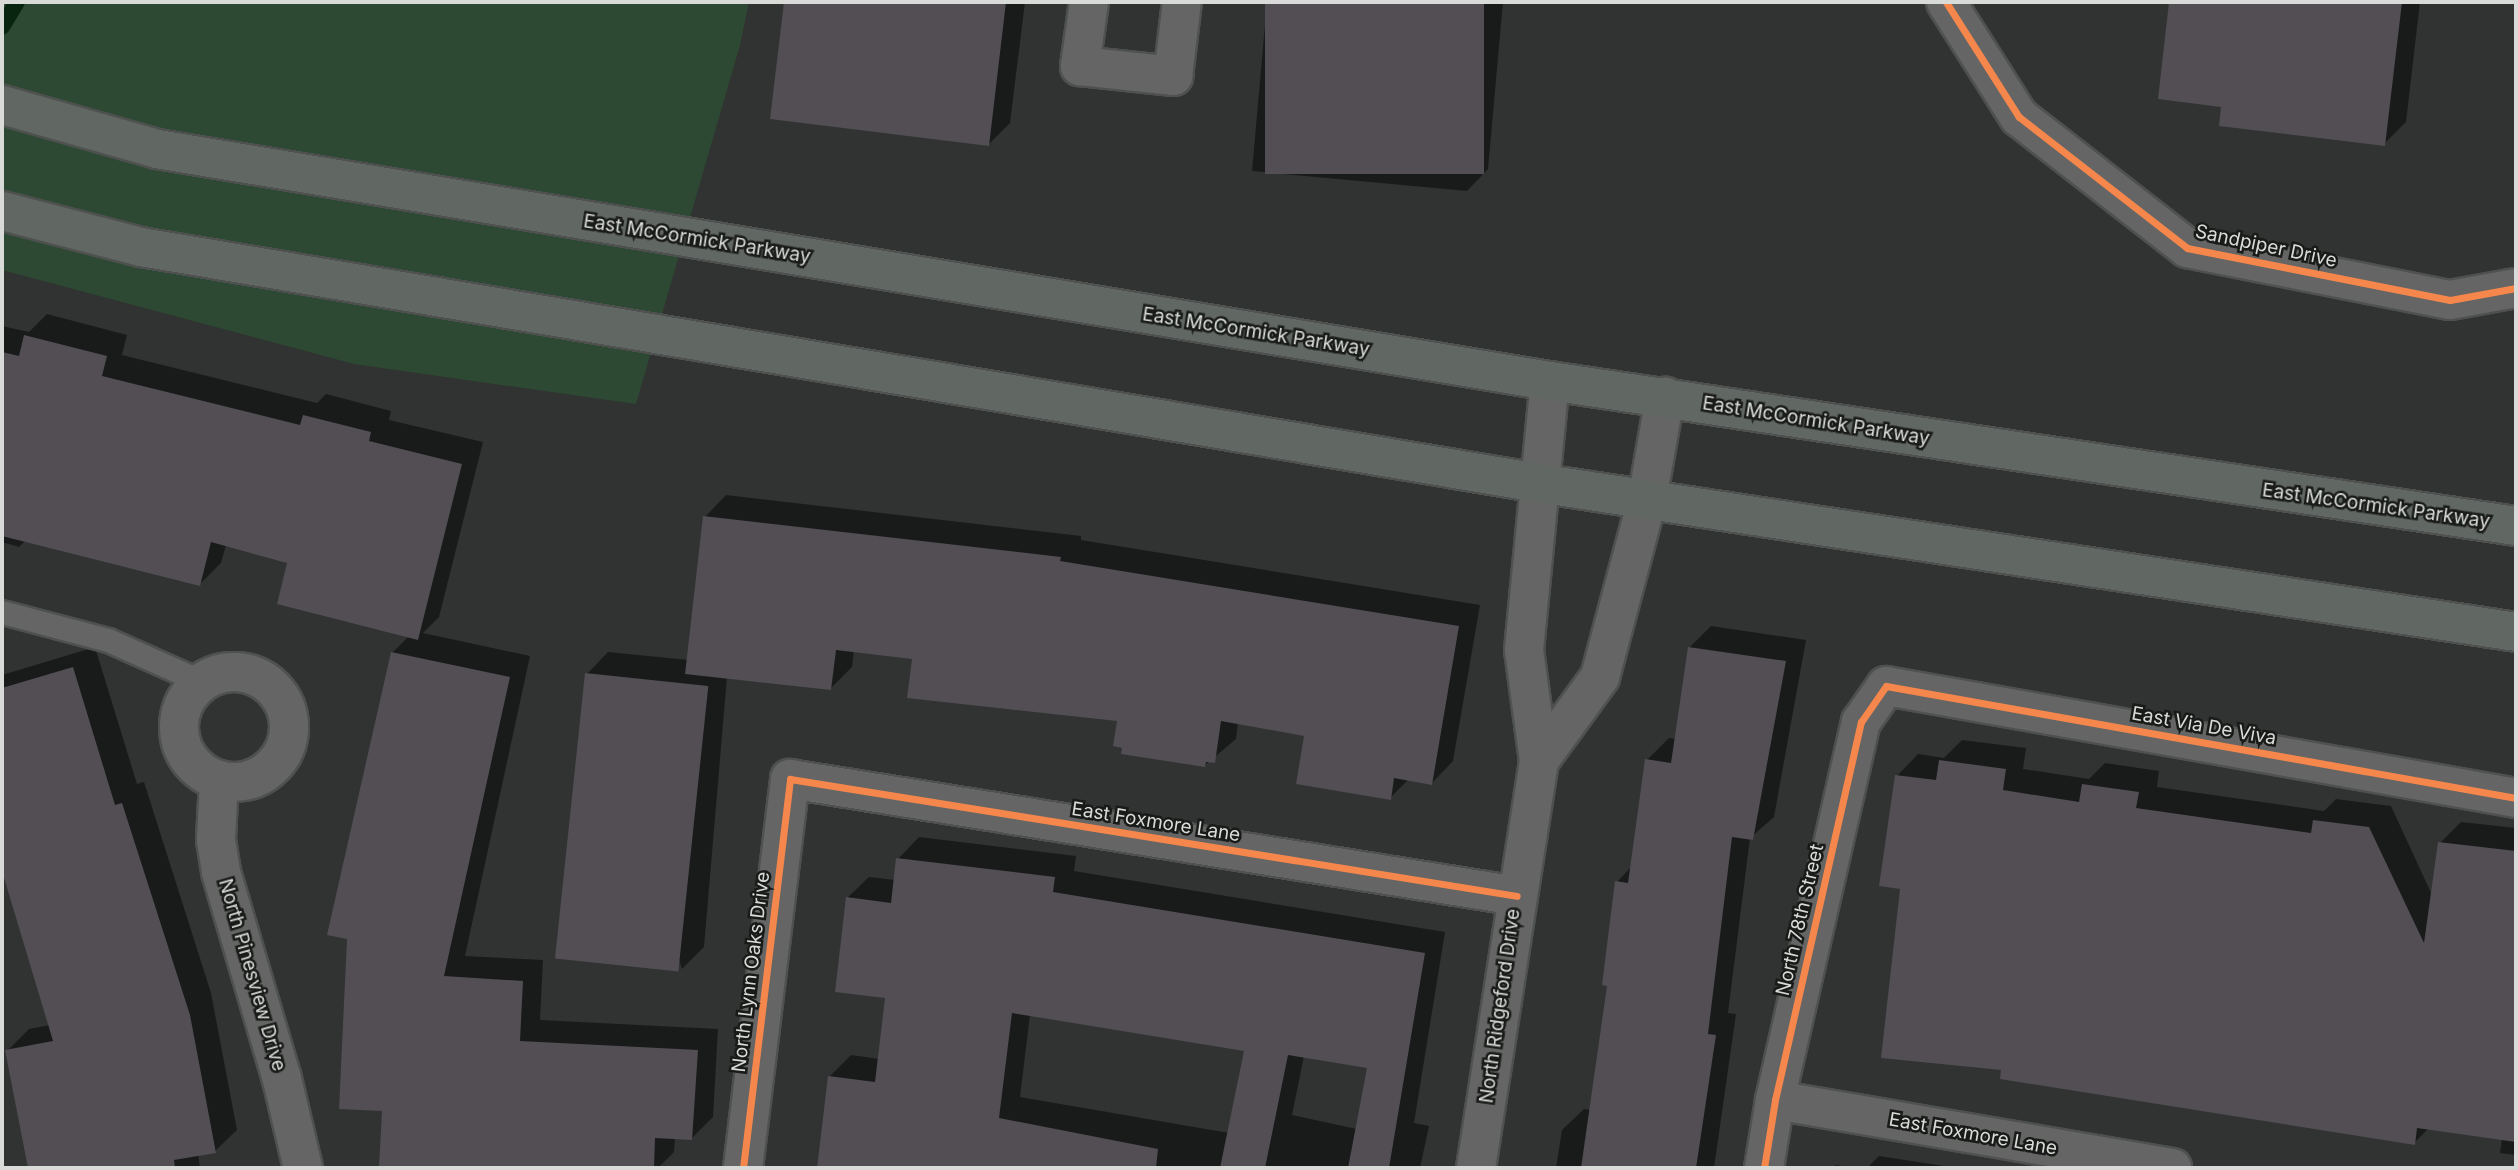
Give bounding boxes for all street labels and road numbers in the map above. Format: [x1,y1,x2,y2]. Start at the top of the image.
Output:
street label: East McCormick Parkway [582,210,812,268]
street label: Sandpiper Drive [2193,220,2339,272]
street label: East McCormick Parkway [1141,303,1371,361]
street label: East McCormick Parkway [1701,392,1931,450]
street label: East McCormick Parkway [2261,479,2491,533]
street label: East Via De Viva [2130,702,2278,750]
street label: East Foxmore Lane [1070,797,1242,847]
street label: North 78th Street [1772,842,1828,998]
street label: North Lynn Oaks Drive [727,870,775,1074]
street label: North Pinesview Drive [214,876,290,1074]
street label: North Ridgeford Drive [1475,907,1525,1105]
street label: East Foxmore Lane [1887,1108,2059,1160]

